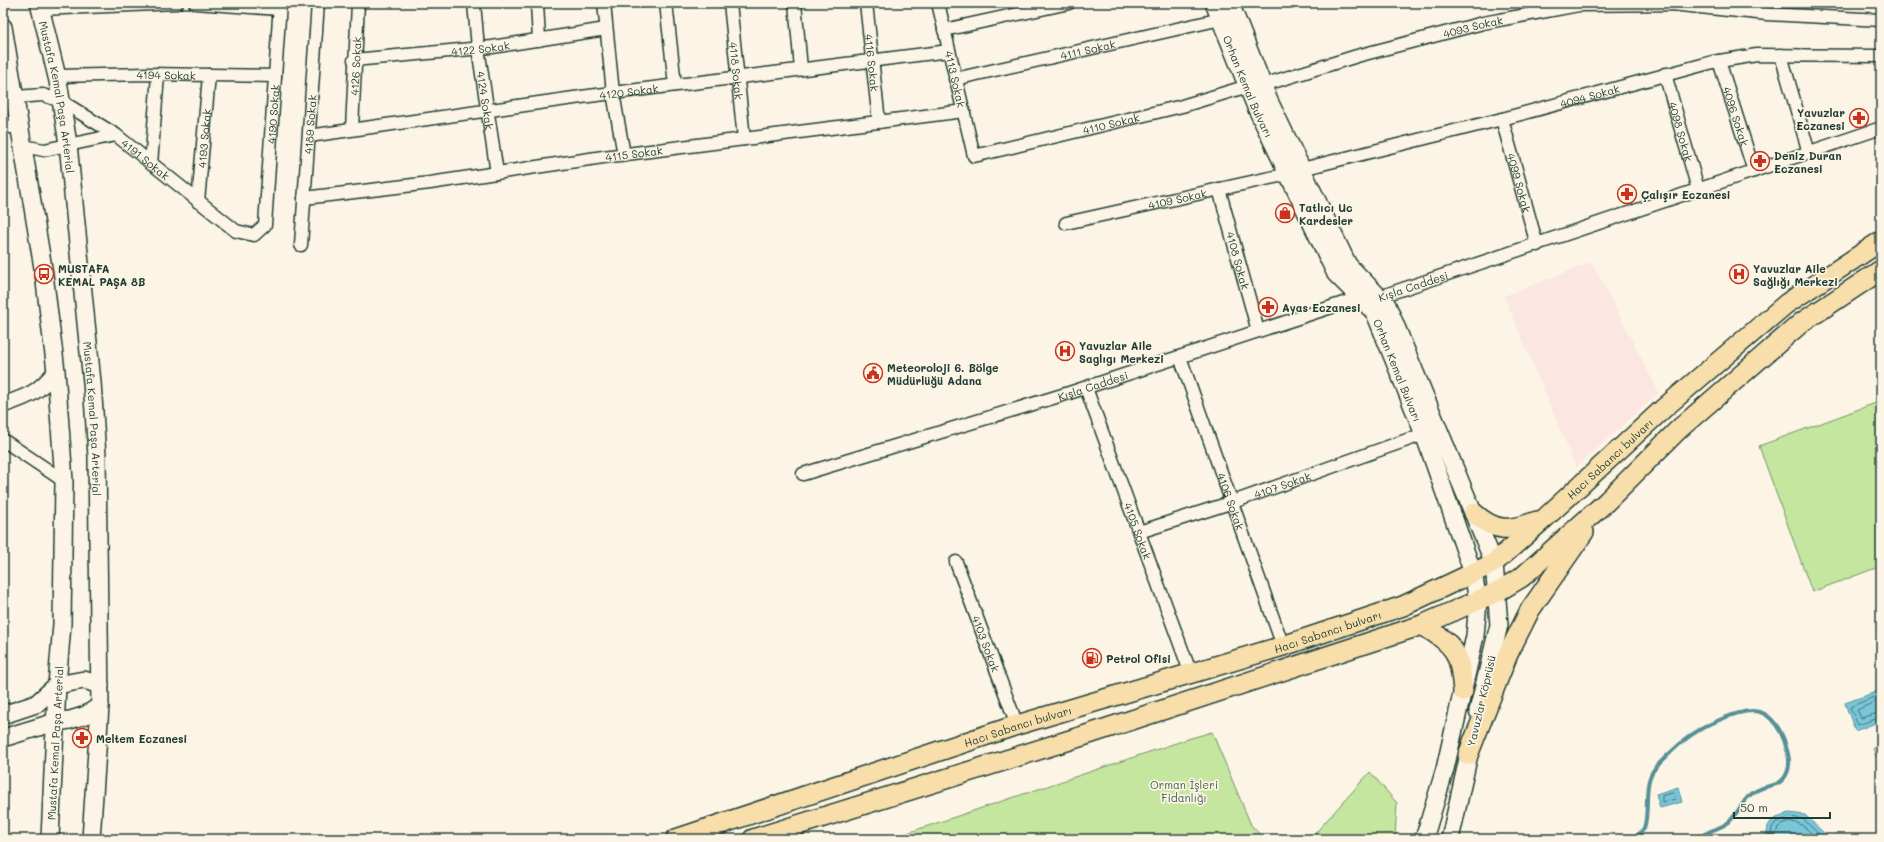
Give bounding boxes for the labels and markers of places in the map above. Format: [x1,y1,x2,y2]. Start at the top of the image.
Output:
place label: Yavuzlar Eczanesi [1796,105,1845,133]
pharmacy icon: Yavuzlar Eczanesi [1848,107,1870,129]
place label: Deniz Duran Eczanesi [1774,148,1842,176]
pharmacy icon: Deniz Duran Eczanesi [1749,150,1771,172]
pharmacy icon: Çalışır Eczanesi [1616,183,1638,205]
place label: Çalışır Eczanesi [1641,187,1731,203]
place label: Tatlıcı Uc Kardesler [1299,200,1353,228]
shop icon: Tatlıcı Uc Kardesler [1274,202,1296,224]
place label: MUSTAFA KEMAL PAŞA 8B [58,261,145,289]
place label: Yavuzlar Aile Sağlığı Merkezi [1753,261,1838,289]
bus stop icon: MUSTAFA KEMAL PAŞA 8B [33,263,55,285]
hospital icon: Yavuzlar Aile Sağlığı Merkezi [1728,263,1750,285]
pharmacy icon: Ayas Eczanesi [1257,296,1279,318]
place label: Ayas Eczanesi [1282,300,1361,315]
place label: Yavuzlar Aile Saglıgı Merkezi [1079,338,1164,366]
hospital icon: Yavuzlar Aile Saglıgı Merkezi [1054,340,1076,362]
place label: Meteoroloji 6. Bölge Müdürlüğü Adana [887,360,999,388]
public building icon: Meteoroloji 6. Bölge Müdürlüğü Adana [862,362,884,384]
fuel station icon: Petrol Ofisi [1081,647,1103,669]
place label: Petrol Ofisi [1106,651,1171,666]
pharmacy icon: Meltem Eczanesi [71,727,93,749]
place label: Meltem Eczanesi [96,731,187,746]

